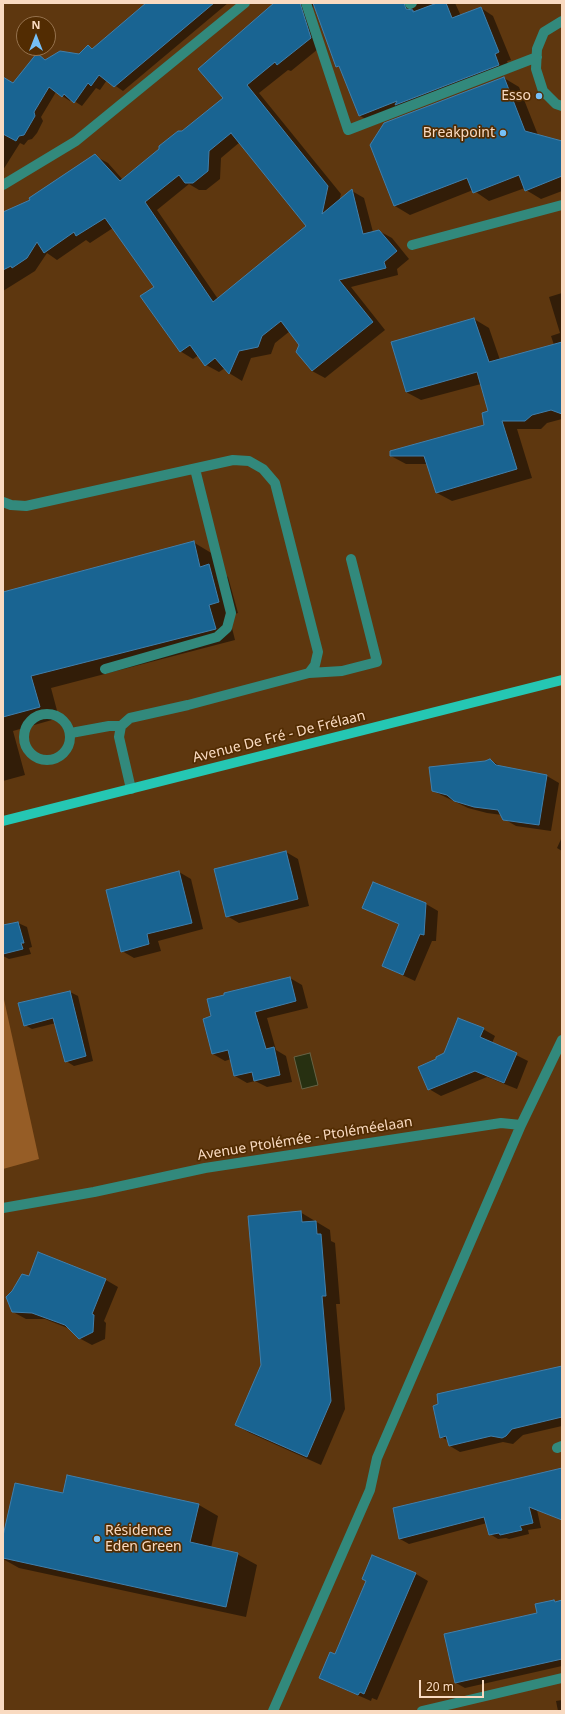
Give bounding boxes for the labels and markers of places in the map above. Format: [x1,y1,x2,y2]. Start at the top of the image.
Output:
place label: Esso [501,88,531,104]
marker: Esso [534,91,544,101]
place label: Breakpoint [423,125,495,141]
marker: Breakpoint [498,128,508,138]
place label: Résidence Eden Green [105,1523,182,1556]
marker: Résidence Eden Green [92,1534,102,1544]

